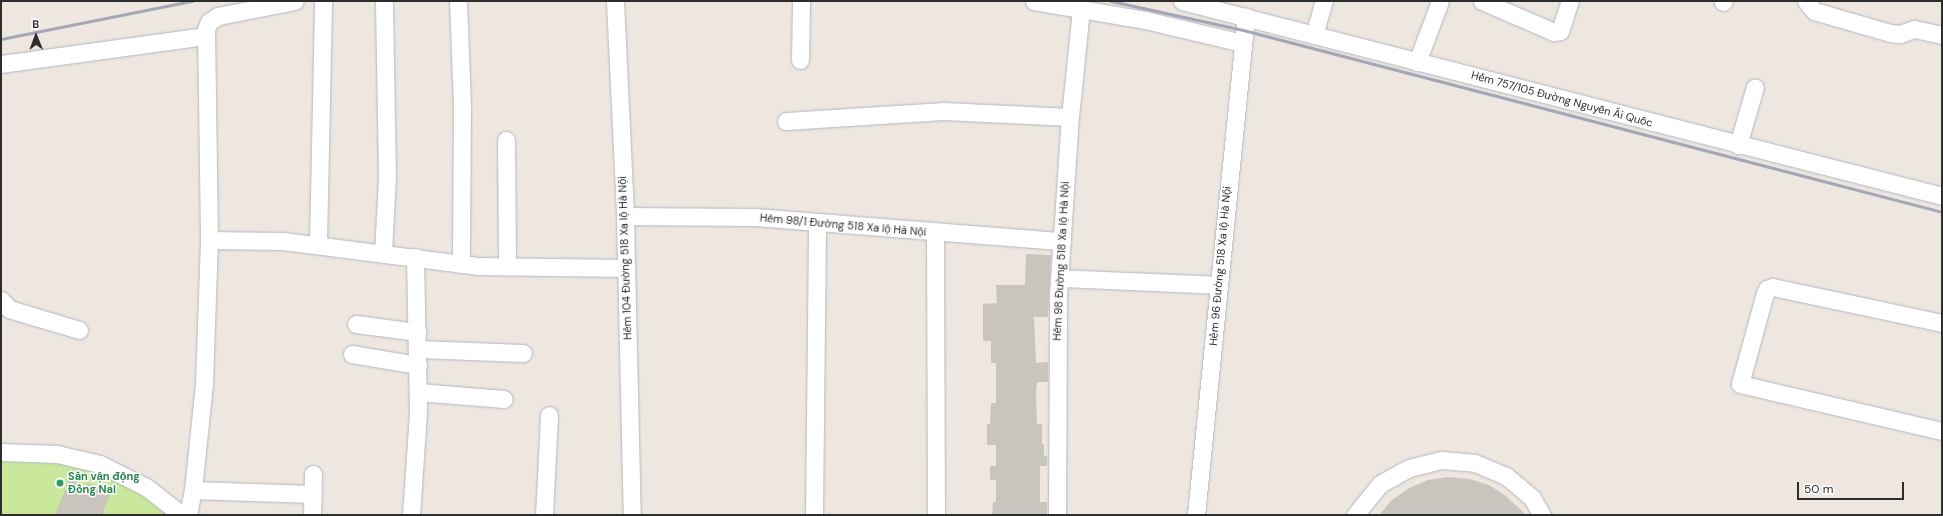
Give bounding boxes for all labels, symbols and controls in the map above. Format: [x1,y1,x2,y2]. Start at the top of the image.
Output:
north arrow [16,16,56,56]
text: B [32,17,39,31]
street label: Hẻm 757/105 Đường Nguyễn Ái Quốc [1470,68,1654,130]
street label: Hẻm 104 Đường 518 Xa lộ Hà Nội [616,176,634,340]
street label: Hẻm 98 Đường 518 Xa lộ Hà Nội [1050,181,1072,341]
street label: Hẻm 96 Đường 518 Xa lộ Hà Nội [1206,186,1234,346]
street label: Hẻm 98/1 Đường 518 Xa lộ Hà Nội [759,211,927,239]
place label: Sân vận động Đồng Nai [68,470,140,496]
scale bar [1799,474,1906,500]
marker: Sân vận động Đồng Nai [55,478,65,488]
text: 50 m [1804,481,1833,497]

